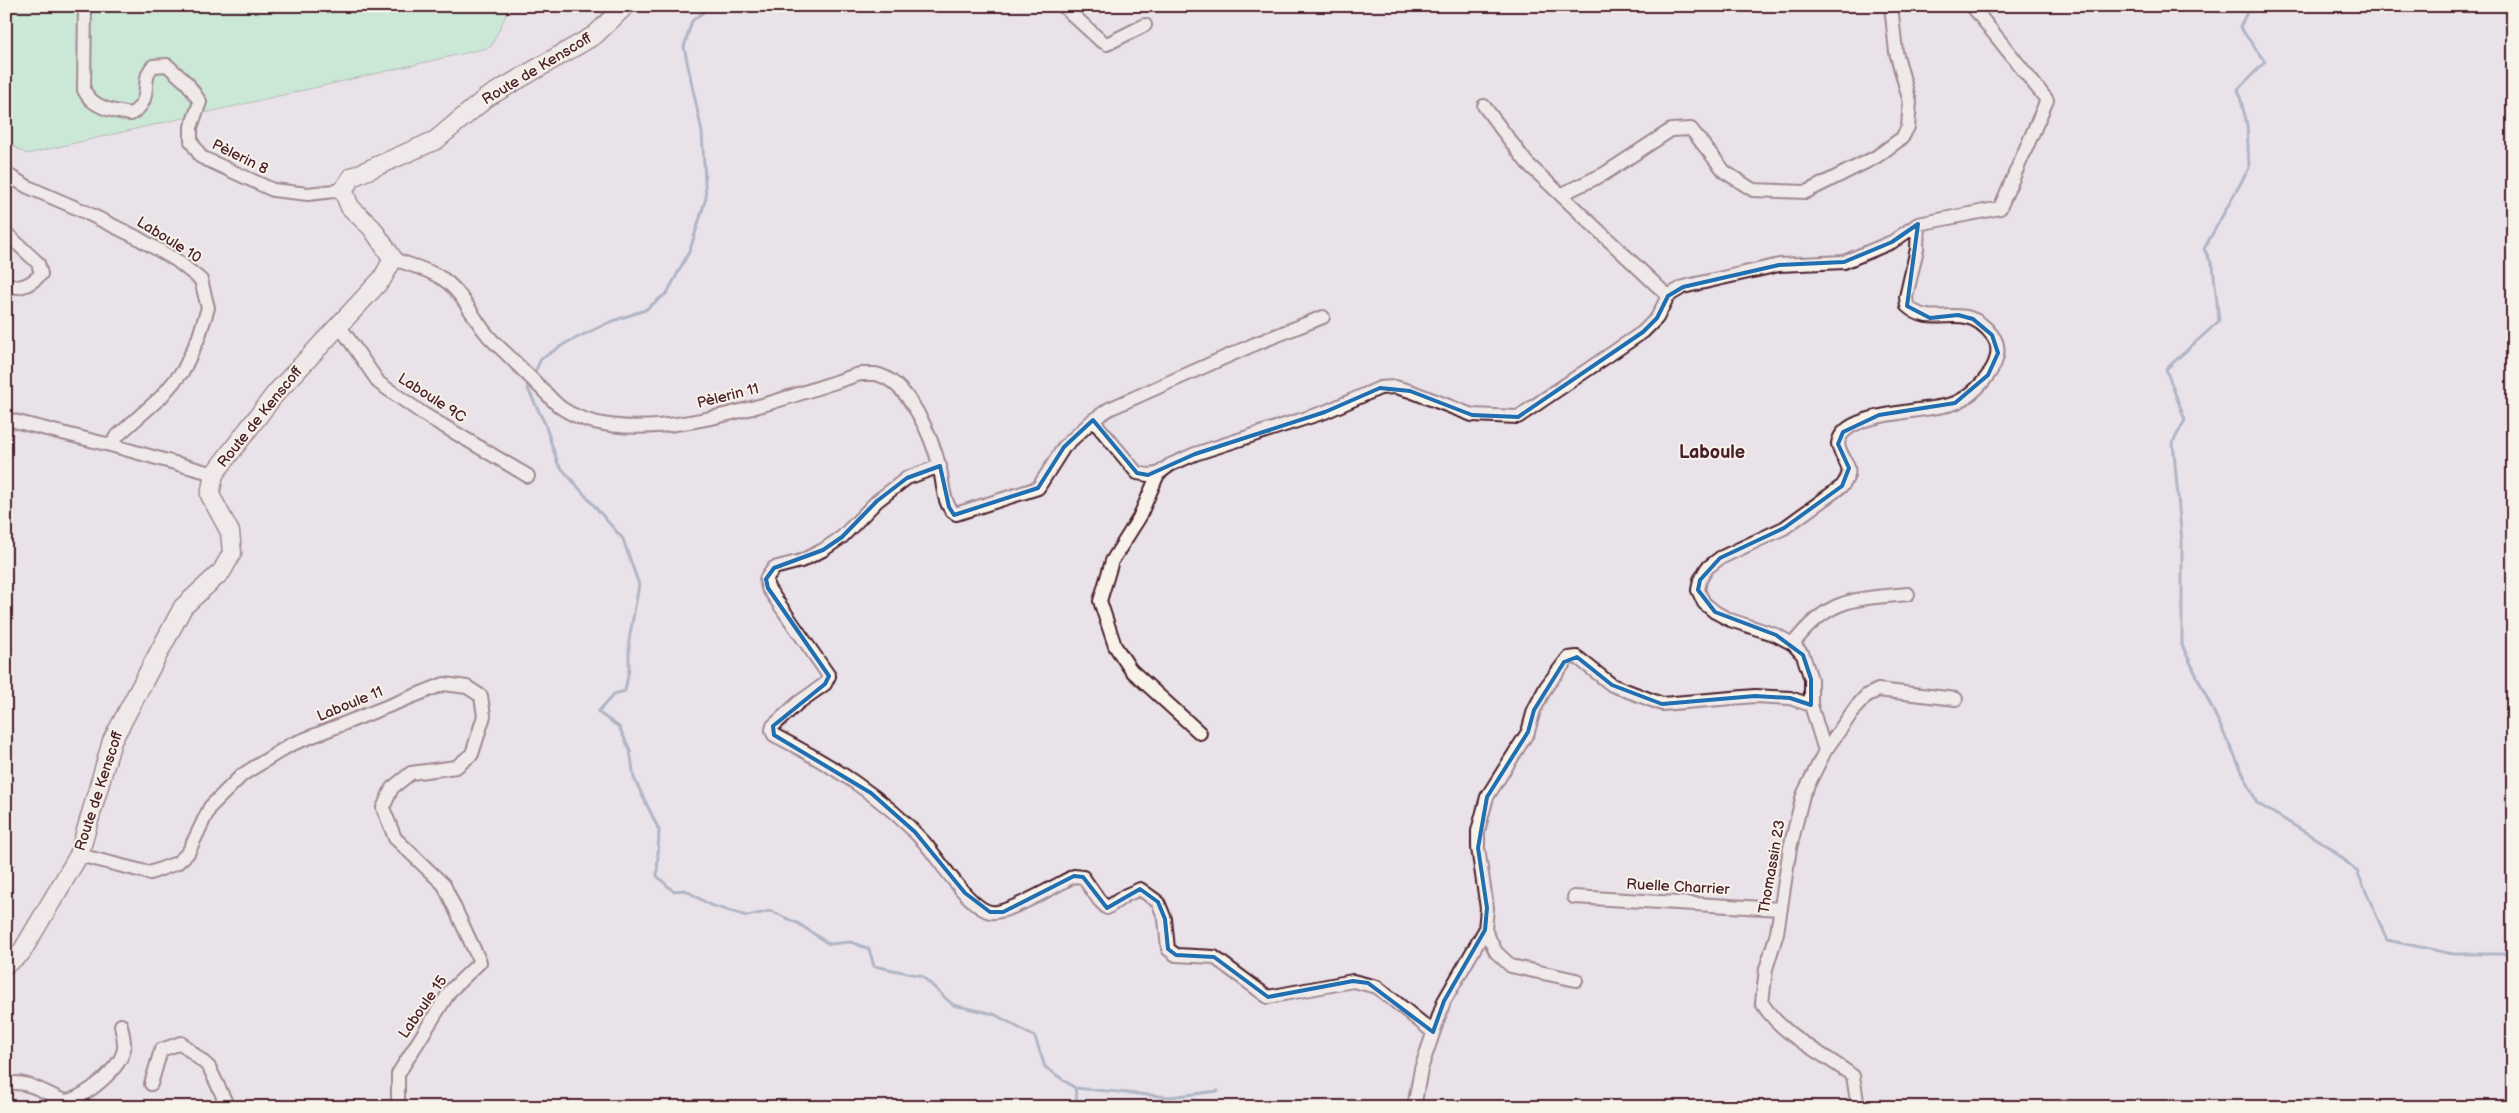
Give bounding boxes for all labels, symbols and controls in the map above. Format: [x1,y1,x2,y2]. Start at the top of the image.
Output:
street label: Route de Kenscoff [479,29,595,109]
street label: Pèlerin 8 [209,135,271,179]
street label: Laboule 10 [133,213,205,267]
street label: Route de Kenscoff [213,362,307,472]
street label: Laboule 9C [394,369,470,427]
street label: Pèlerin 11 [695,379,761,413]
district label: Laboule [1679,442,1745,463]
street label: Laboule 11 [314,682,386,726]
street label: Route de Kenscoff [71,729,127,853]
street label: Thomassin 23 [1754,819,1790,915]
street label: Ruelle Charrier [1626,875,1731,899]
street label: Laboule 15 [394,972,452,1042]

